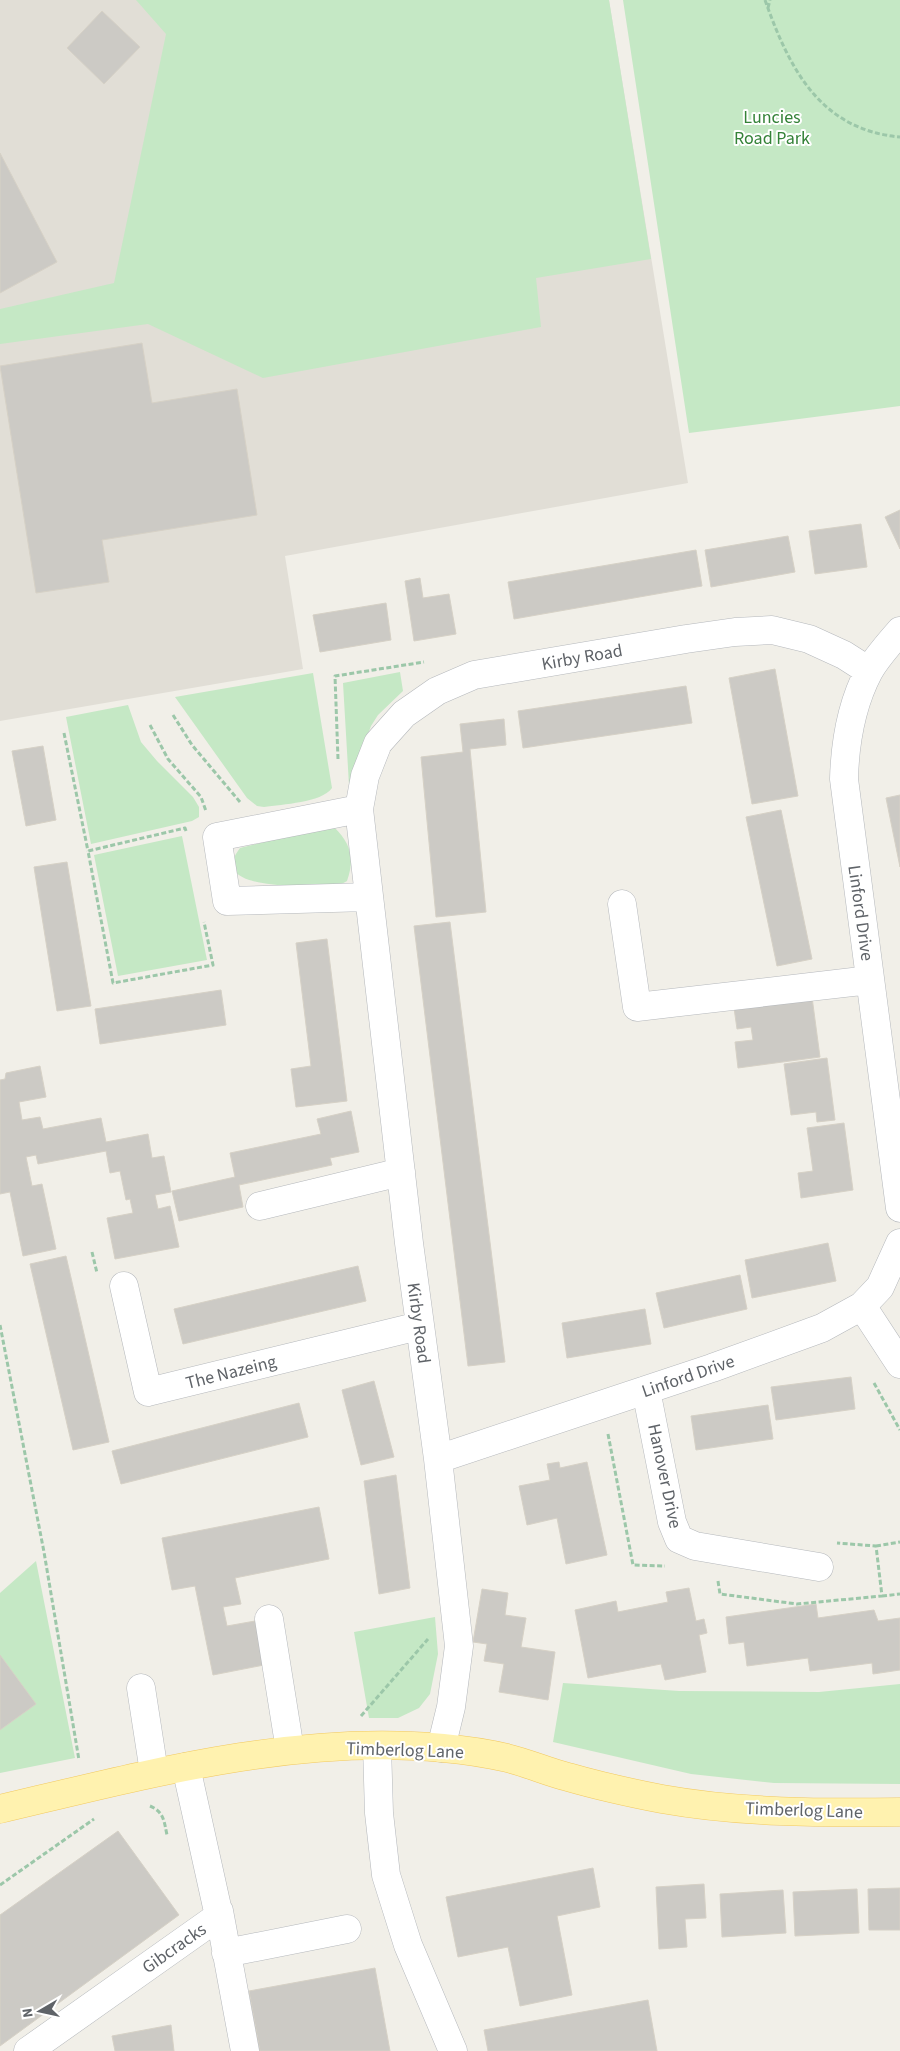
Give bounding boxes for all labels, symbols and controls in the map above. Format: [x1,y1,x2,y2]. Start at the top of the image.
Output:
park label: Luncies Road Park [734,105,810,151]
street label: Kirby Road [540,638,624,677]
street label: Linford Drive [841,864,880,963]
street label: Kirby Road [400,1281,437,1365]
street label: The Nazeing [183,1349,279,1396]
street label: Linford Drive [638,1349,738,1404]
street label: Hanover Drive [641,1421,688,1531]
street label: Timberlog Lane [346,1736,464,1765]
street label: Timberlog Lane [745,1796,863,1825]
street label: Gibcracks [137,1917,211,1980]
north arrow [15,1986,65,2036]
text: N [18,2007,39,2019]

